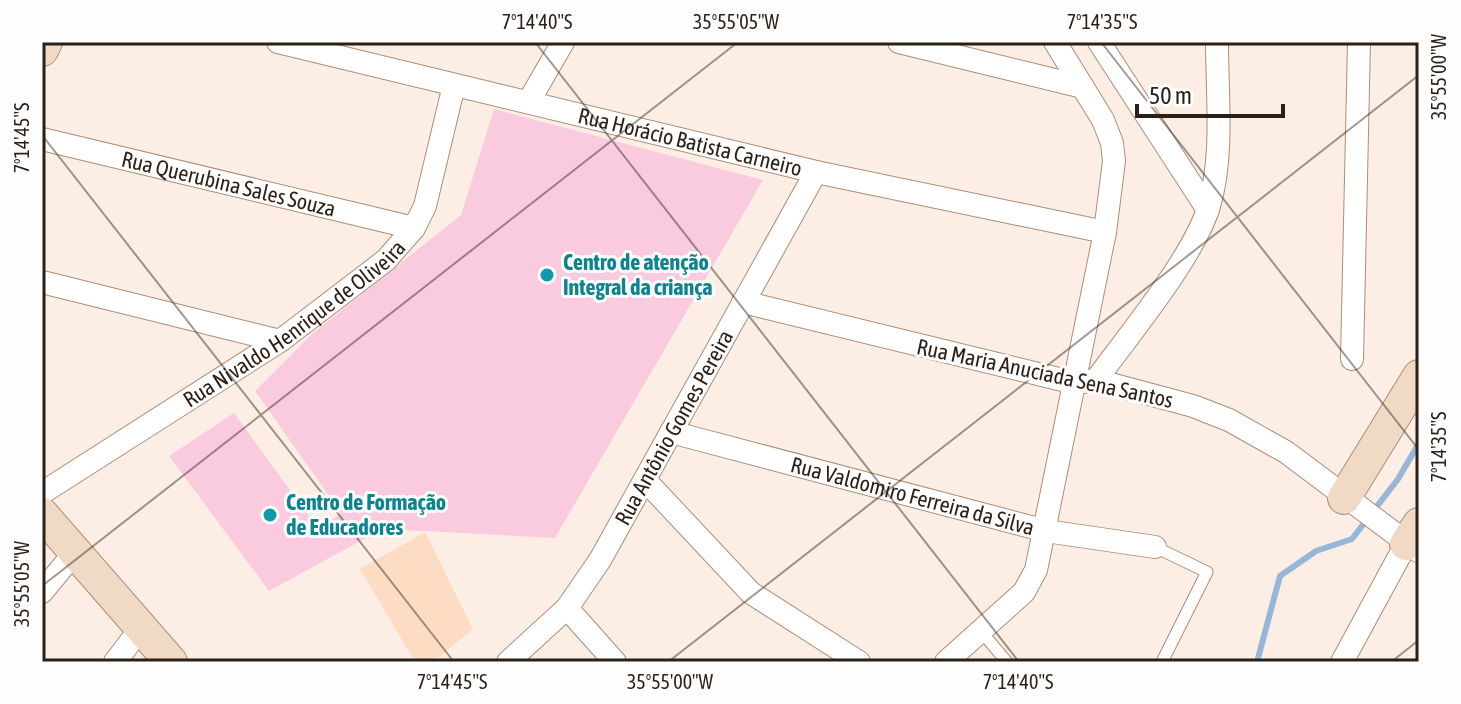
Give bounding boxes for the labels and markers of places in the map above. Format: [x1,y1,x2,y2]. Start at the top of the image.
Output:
place label: Centro de atenção Integral da criança [563,249,713,300]
marker: Centro de atenção Integral da criança [538,266,556,284]
place label: Centro de Formação de Educadores [286,489,446,540]
marker: Centro de Formação de Educadores [261,506,279,524]

